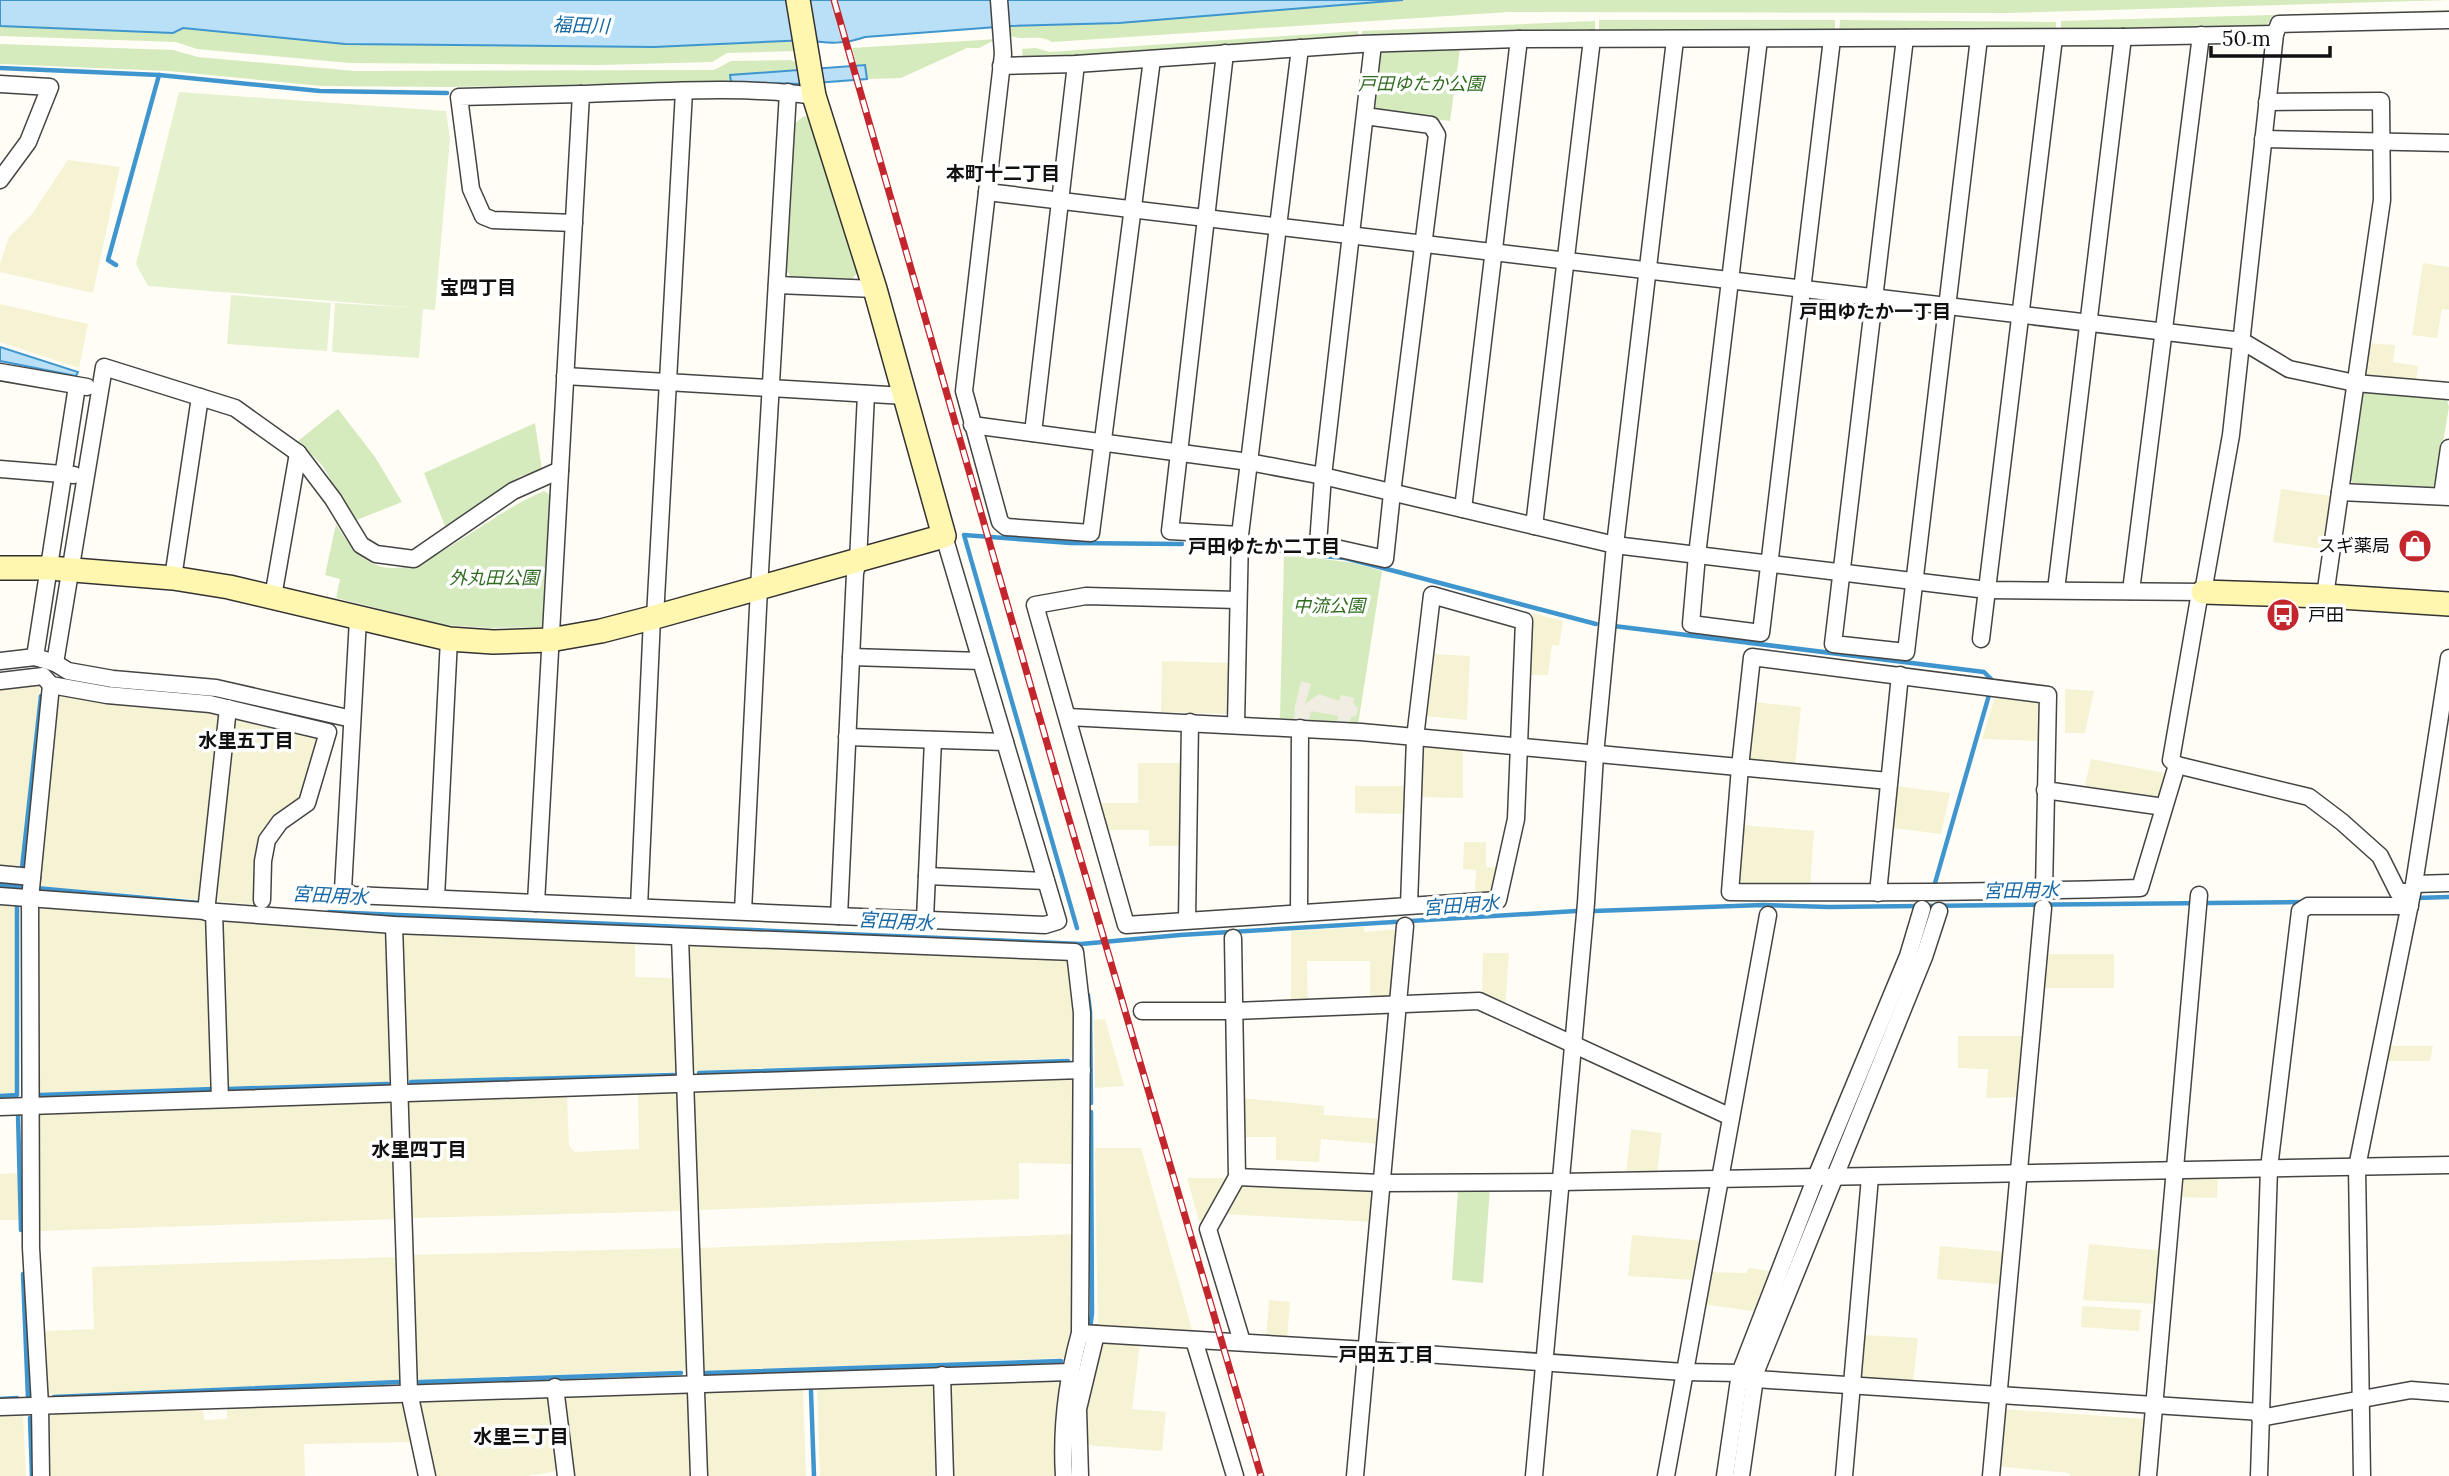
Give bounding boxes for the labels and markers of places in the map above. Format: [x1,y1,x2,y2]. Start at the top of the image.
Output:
shop icon: スギ薬局 [2396,527,2434,565]
place label: スギ薬局 [2318,534,2390,557]
bus stop icon: 戸田 [2264,596,2302,634]
place label: 戸田 [2308,603,2344,626]

